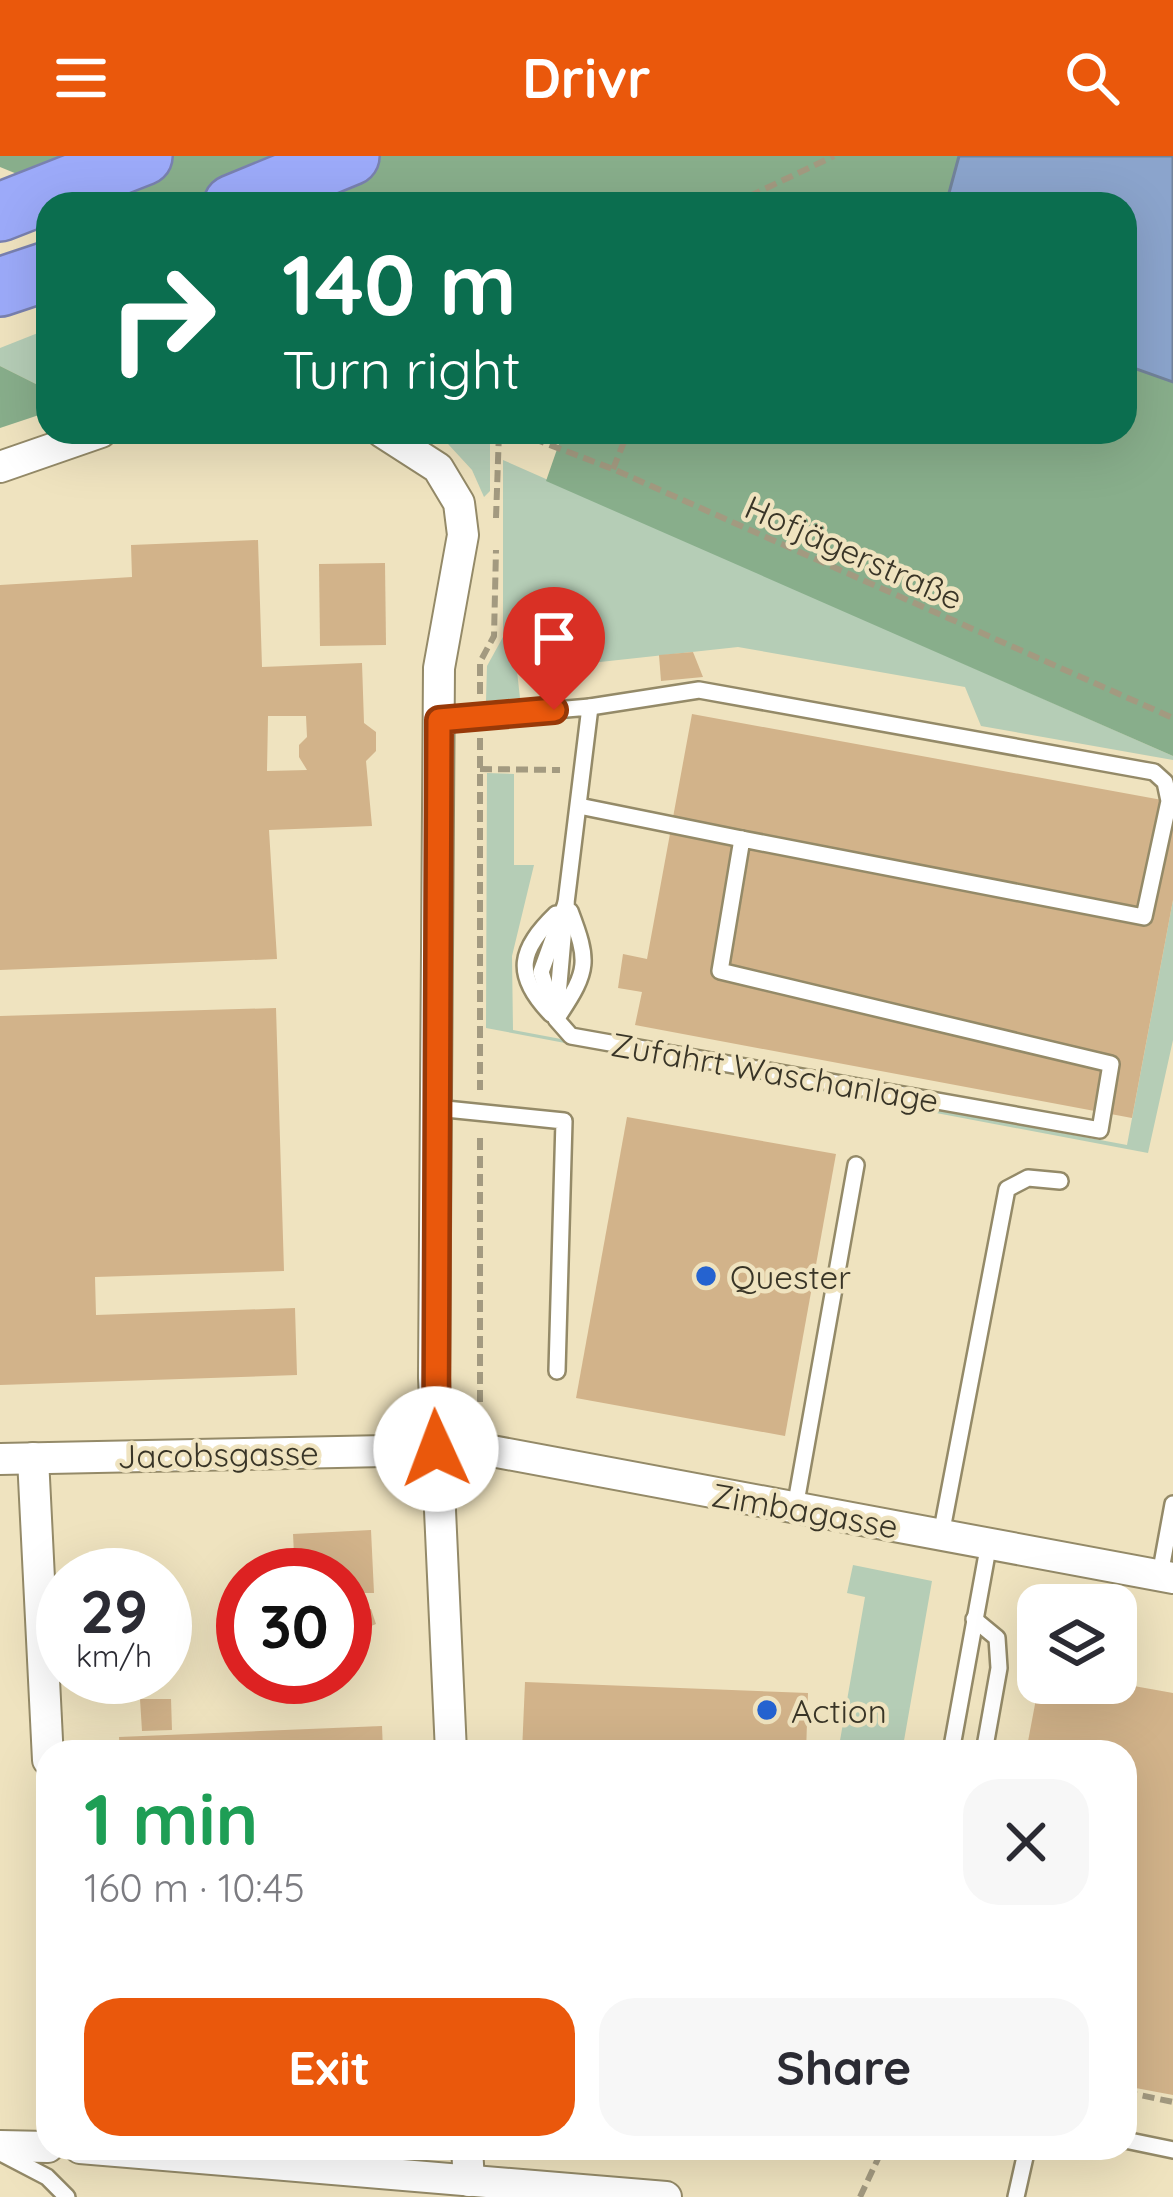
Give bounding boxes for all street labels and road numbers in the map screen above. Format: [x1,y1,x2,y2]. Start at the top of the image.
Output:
street label: Hofjägerstraße [739,486,969,618]
street label: Zufahrt Waschanlage [608,1023,942,1121]
street label: Jacobsgasse [117,1432,319,1476]
street label: Zimbagasse [709,1473,901,1547]

